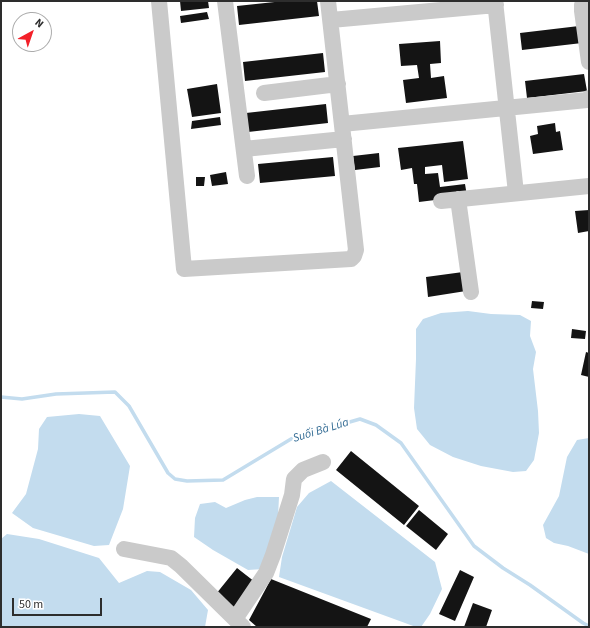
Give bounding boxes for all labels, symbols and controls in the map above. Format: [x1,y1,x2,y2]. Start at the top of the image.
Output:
north arrow [12,12,52,52]
text: N [32,15,47,31]
water label: Suối Bà Lúa [291,416,351,446]
scale bar [14,590,104,616]
text: 50 m [19,596,43,613]

